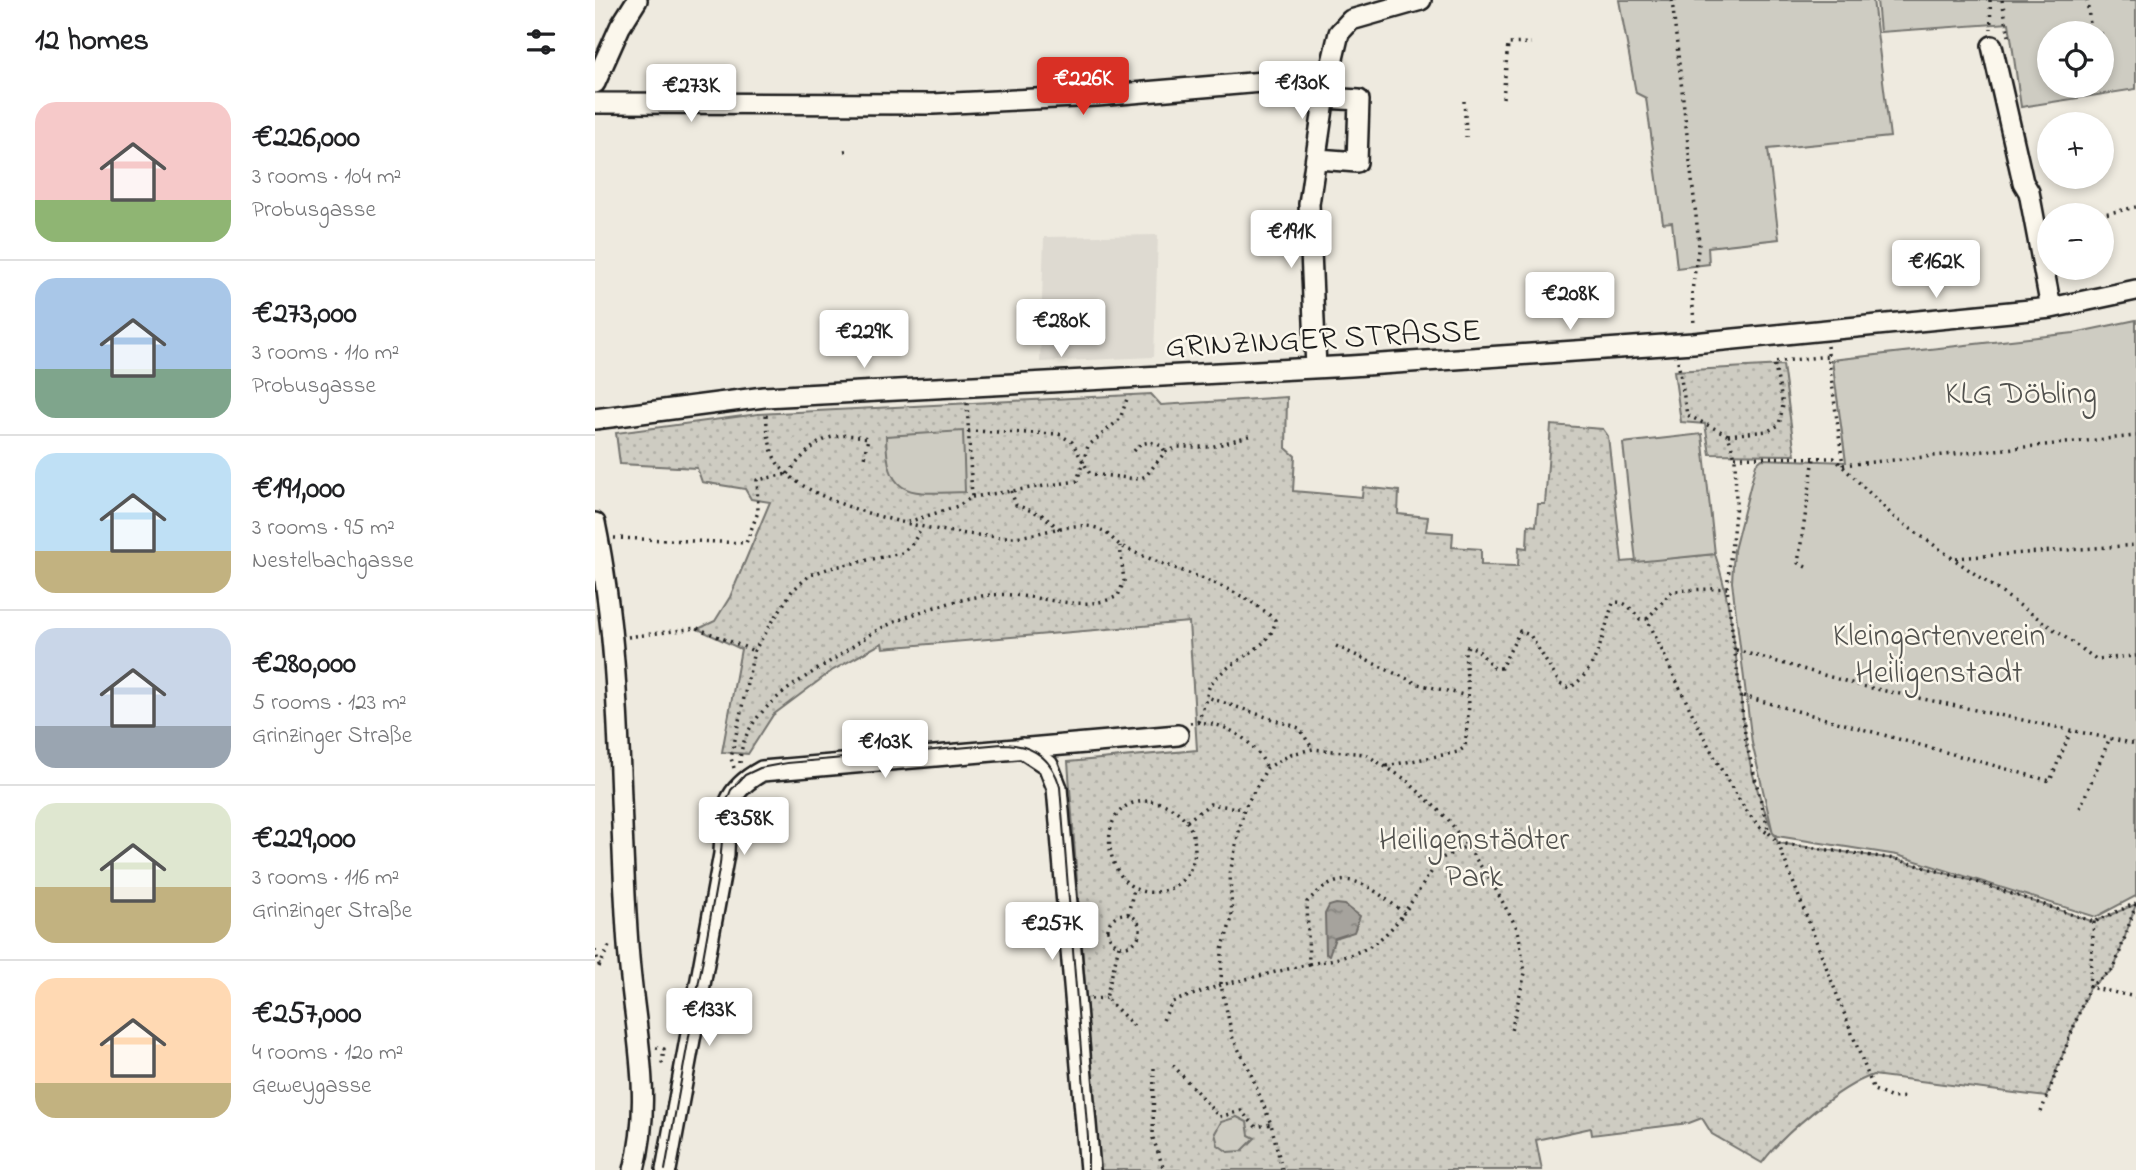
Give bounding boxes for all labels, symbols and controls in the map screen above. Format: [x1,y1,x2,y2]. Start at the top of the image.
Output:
text: 12 homes [35,20,149,64]
map controls [2037,21,2114,280]
button: locate [2037,21,2114,98]
icon: filters [522,23,560,61]
pin: €226K [1034,58,1132,117]
pin: €130K [1253,61,1351,121]
text: €226K [1053,63,1113,96]
pin: €273K [642,64,740,124]
text: €130K [1275,67,1329,100]
text: €273K [662,70,720,103]
button: + [2037,112,2114,189]
text: €226,000 [252,117,360,161]
icon: home [91,130,175,214]
text: 3 rooms · 104 m² [252,161,401,194]
text: Probusgasse [252,194,376,227]
button: − [2037,203,2114,280]
pin: €191K [1242,210,1340,270]
text: €191K [1267,216,1315,249]
pin: €162K [1887,240,1985,300]
text: €162K [1908,246,1964,279]
pin: €208K [1521,272,1619,332]
text: €208K [1541,278,1599,311]
text: €273,000 [252,293,357,337]
pin: €280K [1012,300,1110,359]
text: €280K [1032,305,1090,338]
icon: home [91,306,175,390]
street label: GRINZINGER STRASSE [1164,309,1482,372]
pin: €229K [815,310,913,370]
text: €229K [836,316,892,349]
text: 3 rooms · 110 m² [252,337,399,370]
text: Probusgasse [252,370,376,403]
park label: KLG Döbling [1945,372,2097,419]
text: €191,000 [252,468,345,512]
icon: home [91,481,175,565]
text: 3 rooms · 95 m² [252,512,395,545]
text: Nestelbachgasse [252,545,414,578]
park label: Kleingartenverein Heiligenstadt [1833,614,2045,698]
text: €280,000 [252,643,356,687]
icon: home [91,656,175,740]
text: 5 rooms · 123 m² [252,687,407,720]
text: Grinzinger Straße [252,720,412,753]
pin: €103K [836,720,934,780]
text: €103K [858,726,912,759]
pin: €358K [695,798,793,857]
text: €358K [715,803,773,836]
text: €229,000 [252,818,356,862]
park label: Heiligenstädter Park [1379,818,1569,902]
icon: home [91,831,175,915]
text: 3 rooms · 116 m² [252,862,399,895]
text: Grinzinger Straße [252,895,412,928]
pin: €257K [1003,902,1101,962]
text: €257K [1021,908,1083,941]
pin: €133K [660,988,758,1048]
text: €257,000 [252,993,361,1037]
text: €133K [682,994,736,1027]
icon: home [91,1006,175,1090]
text: 4 rooms · 120 m² [252,1037,403,1070]
text: Geweygasse [252,1070,371,1103]

